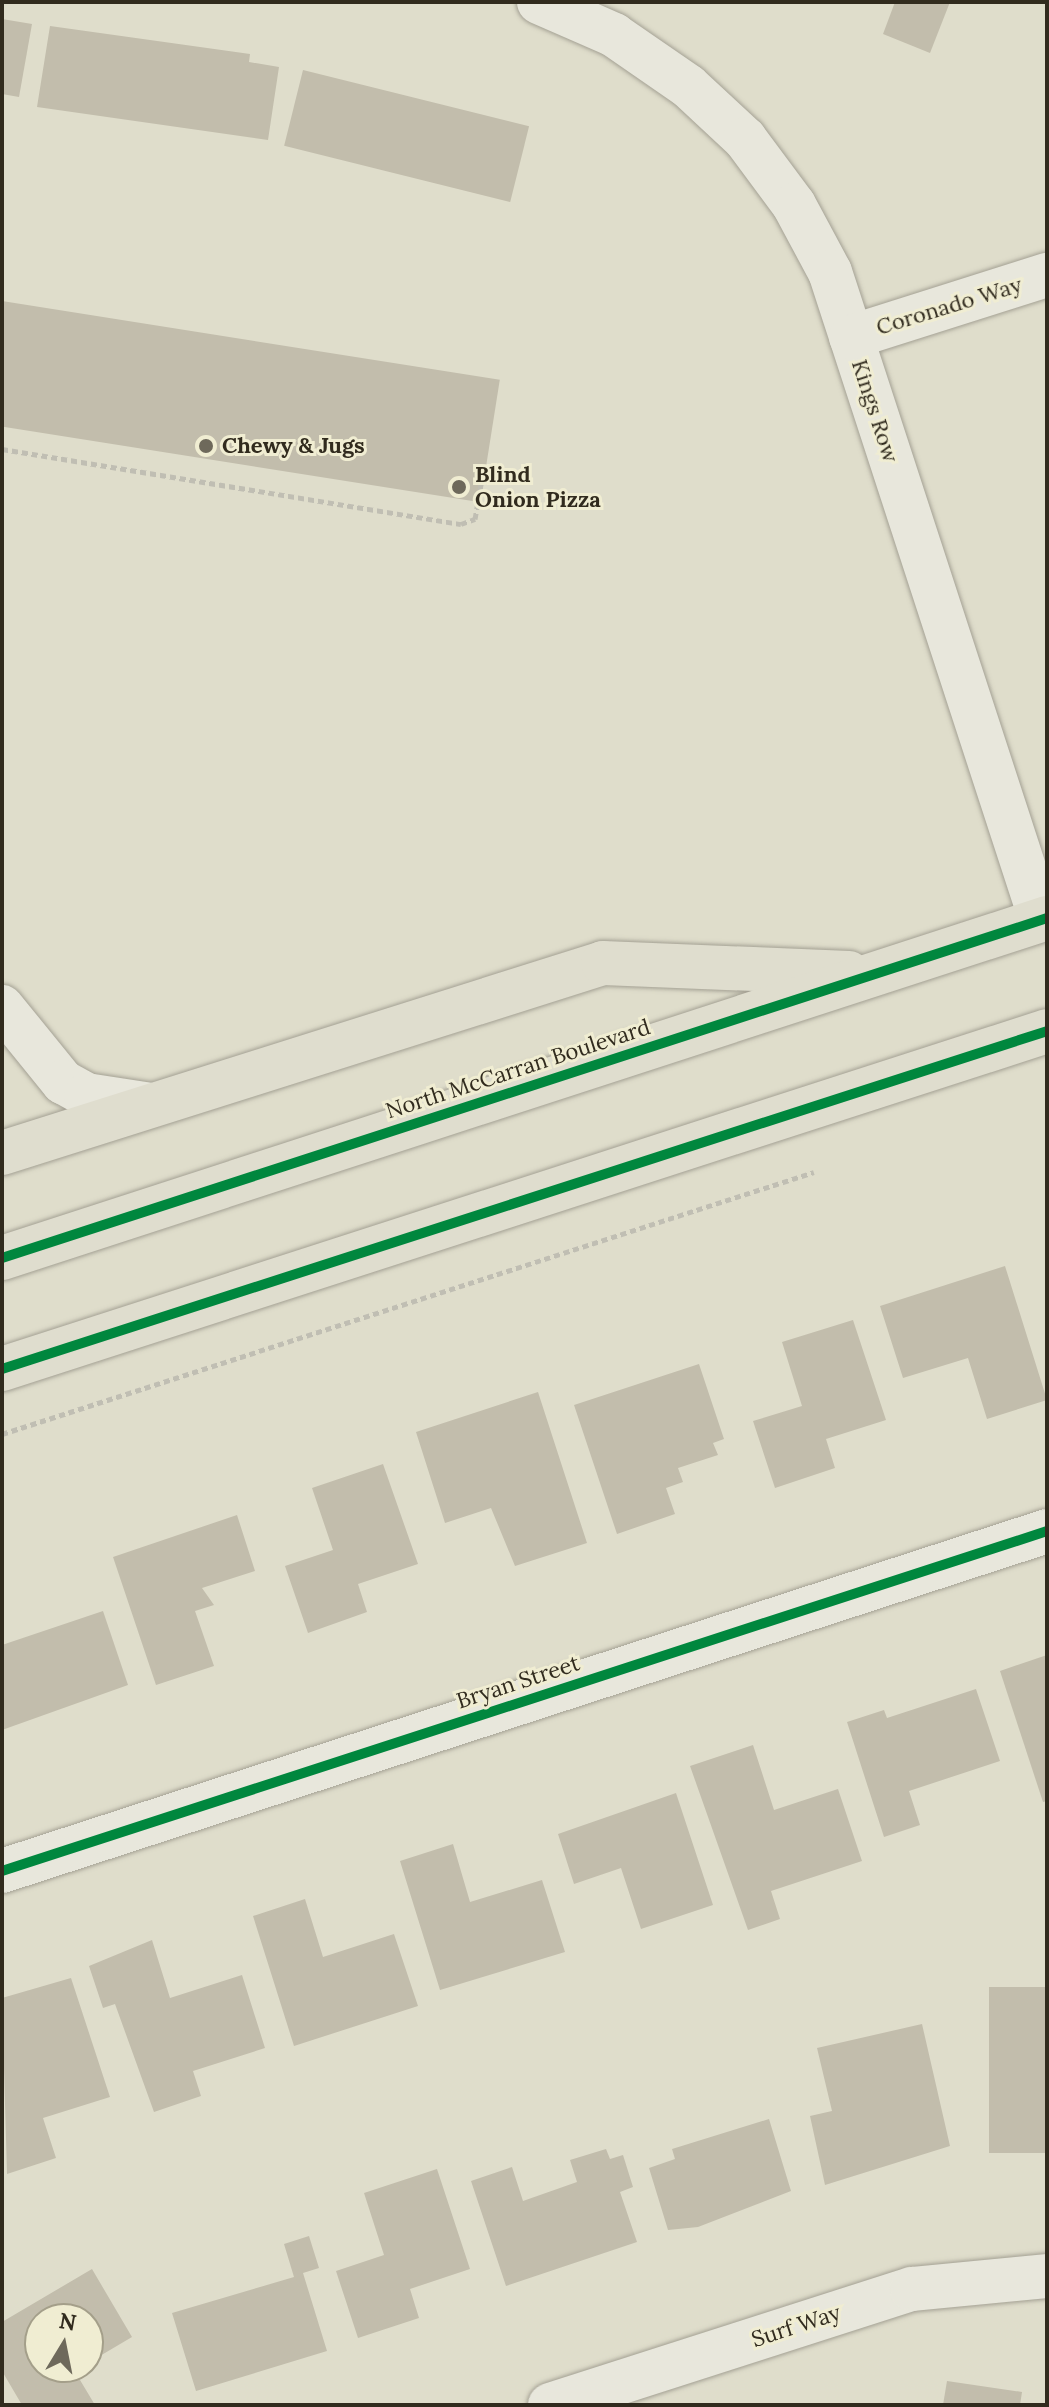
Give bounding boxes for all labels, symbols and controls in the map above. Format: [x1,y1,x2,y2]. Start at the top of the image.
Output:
street label: Coronado Way [873,271,1025,341]
street label: Kings Row [846,356,904,466]
place label: Chewy & Jugs [222,433,365,459]
marker: Chewy & Jugs [197,437,215,455]
place label: Blind Onion Pizza [475,461,601,512]
marker: Blind Onion Pizza [450,478,468,496]
street label: North McCarran Boulevard [382,1014,654,1124]
street label: Bryan Street [453,1650,583,1714]
street label: Surf Way [748,2299,844,2353]
north arrow [24,2303,104,2383]
text: N [57,2306,79,2337]

